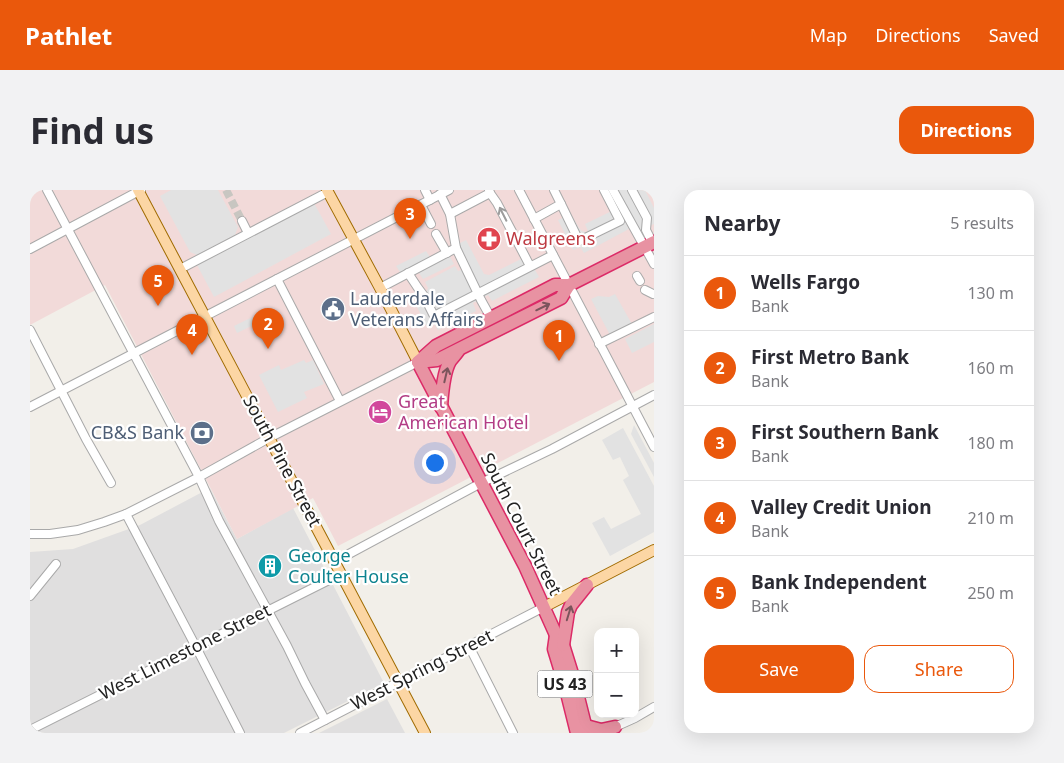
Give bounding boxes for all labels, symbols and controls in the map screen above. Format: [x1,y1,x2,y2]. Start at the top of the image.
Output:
text: Pathlet [25,19,112,52]
text: Map [810,23,847,47]
text: Directions [875,23,961,47]
text: Saved [989,23,1039,47]
button: Directions [899,106,1034,154]
text: Find us [30,107,154,154]
pin: 3 [394,198,426,239]
one-way arrow [498,207,507,222]
text: Nearby [704,209,780,237]
text: 5 results [950,212,1014,234]
pharmacy icon: Walgreens [476,226,502,252]
place label: Walgreens [506,226,595,250]
pin: 5 [142,265,174,306]
text: Wells Fargo [751,269,860,295]
text: 1 [715,282,725,304]
text: 130 m [967,282,1014,304]
place label: Lauderdale Veterans Affairs [350,286,484,331]
text: Bank [751,295,789,317]
public building icon: Lauderdale Veterans Affairs [320,296,346,322]
one-way arrow [535,302,550,311]
pin: 2 [252,308,284,349]
pin: 4 [176,314,208,355]
pin: 1 [543,320,575,361]
text: First Metro Bank [751,344,909,370]
text: 2 [715,357,725,379]
text: 160 m [967,357,1014,379]
one-way arrow [442,367,451,383]
text: Bank [751,370,789,392]
place label: Great American Hotel [398,389,529,434]
street label: South Pine Street [238,390,328,531]
hotel icon: Great American Hotel [367,399,393,425]
text: First Southern Bank [751,419,939,445]
place label: CB&S Bank [91,420,184,444]
bank icon: CB&S Bank [189,420,215,446]
text: 3 [715,432,725,454]
text: 180 m [967,432,1014,454]
text: Bank [751,445,789,467]
street label: South Court Street [476,448,568,599]
your location [422,450,448,476]
text: Valley Credit Union [751,494,932,520]
text: 4 [715,507,725,529]
text: 210 m [967,507,1014,529]
text: Bank [751,520,789,542]
place label: George Coulter House [288,543,409,588]
building icon: George Coulter House [257,553,283,579]
text: Bank Independent [751,569,927,595]
text: 5 [715,582,725,604]
text: 250 m [967,582,1014,604]
text: Bank [751,595,789,617]
street label: West Limestone Street [95,597,275,705]
one-way arrow [564,605,574,621]
street label: West Spring Street [346,623,497,715]
map controls [594,628,639,718]
button: + [594,628,639,673]
button: Save [704,645,854,693]
button: Share [864,645,1014,693]
road number: US 43 [538,670,592,698]
button: − [594,673,639,718]

